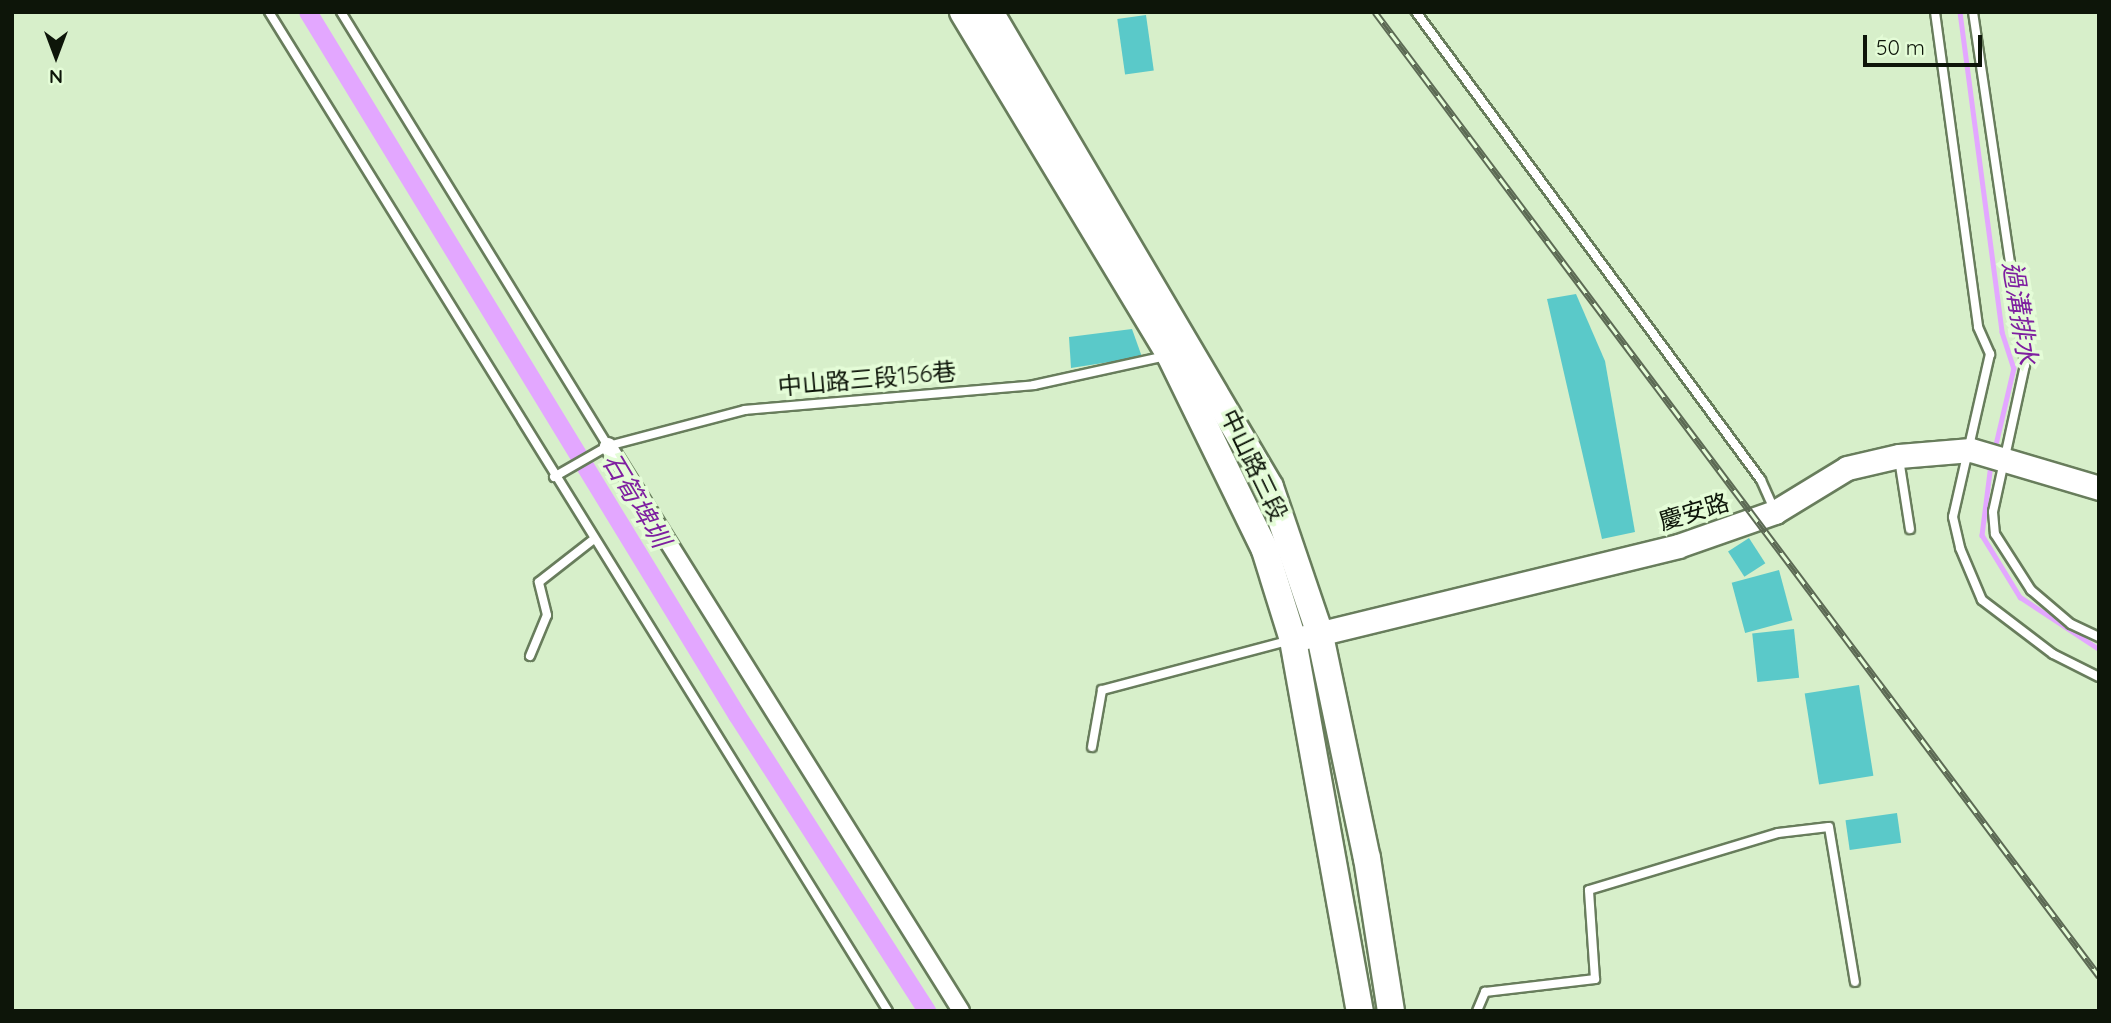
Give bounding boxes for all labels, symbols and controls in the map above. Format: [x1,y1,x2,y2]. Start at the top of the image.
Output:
north arrow [21,21,91,91]
scale bar [1866,21,1985,65]
text: 50 m [1876,34,1925,60]
text: N [49,65,63,89]
water label: 過溝排水 [1996,259,2044,367]
street label: 中山路三段156巷 [777,357,957,401]
street label: 中山路三段 [1215,405,1293,525]
water label: 石筍埤圳 [596,447,676,553]
street label: 慶安路 [1655,488,1733,536]

